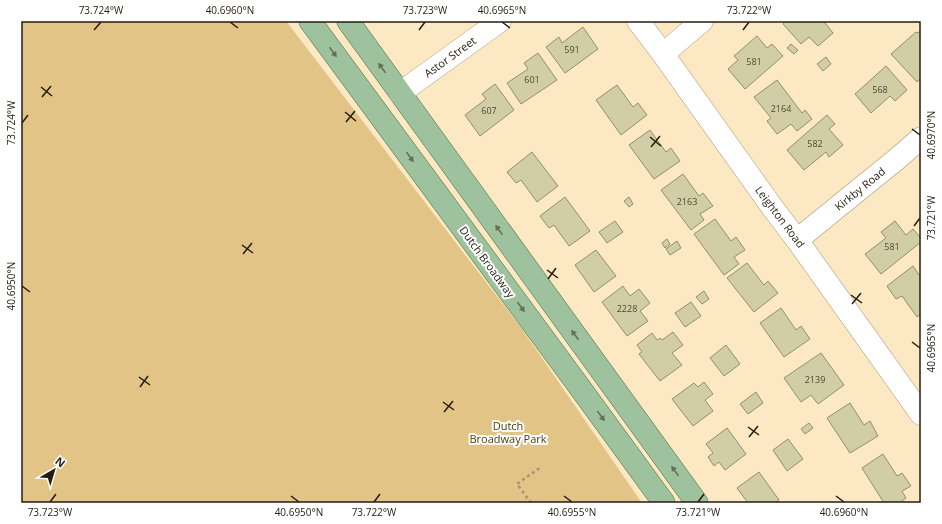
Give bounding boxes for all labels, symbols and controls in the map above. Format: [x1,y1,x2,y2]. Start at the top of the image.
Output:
text: 73.724°W [79,3,124,17]
text: 40.6960°N [206,3,254,17]
text: 73.723°W [403,3,448,17]
text: 40.6965°N [478,3,526,17]
text: 73.722°W [727,3,772,17]
street label: Astor Street [421,33,479,81]
house number: 591 [564,43,580,56]
one-way arrow [329,47,337,58]
house number: 581 [746,55,762,68]
one-way arrow [378,62,386,73]
house number: 601 [524,73,540,86]
house number: 568 [872,83,888,96]
text: 73.724°W [4,100,18,145]
house number: 2164 [771,102,791,115]
house number: 607 [481,104,497,117]
text: 40.6970°N [924,111,938,159]
house number: 582 [807,137,823,150]
one-way arrow [406,152,414,162]
street label: Kirkby Road [831,164,888,214]
street label: Leighton Road [752,183,809,251]
house number: 2163 [677,195,697,208]
text: 73.721°W [924,195,938,240]
street label: Dutch Broadway [456,223,519,301]
one-way arrow [495,224,503,235]
house number: 581 [884,240,900,253]
text: 40.6950°N [4,262,18,310]
one-way arrow [517,301,525,312]
house number: 2228 [617,302,637,315]
text: 40.6965°N [924,324,938,372]
one-way arrow [572,330,580,340]
house number: 2139 [805,373,825,386]
one-way arrow [597,411,605,422]
park label: Dutch Broadway Park [469,418,547,446]
north arrow [34,450,74,490]
text: N [52,453,69,470]
one-way arrow [670,466,679,477]
text: 73.723°W [28,505,73,519]
text: 40.6950°N [275,505,323,519]
text: 73.722°W [352,505,397,519]
text: 40.6955°N [548,505,596,519]
text: 73.721°W [676,505,721,519]
text: 40.6960°N [820,505,868,519]

